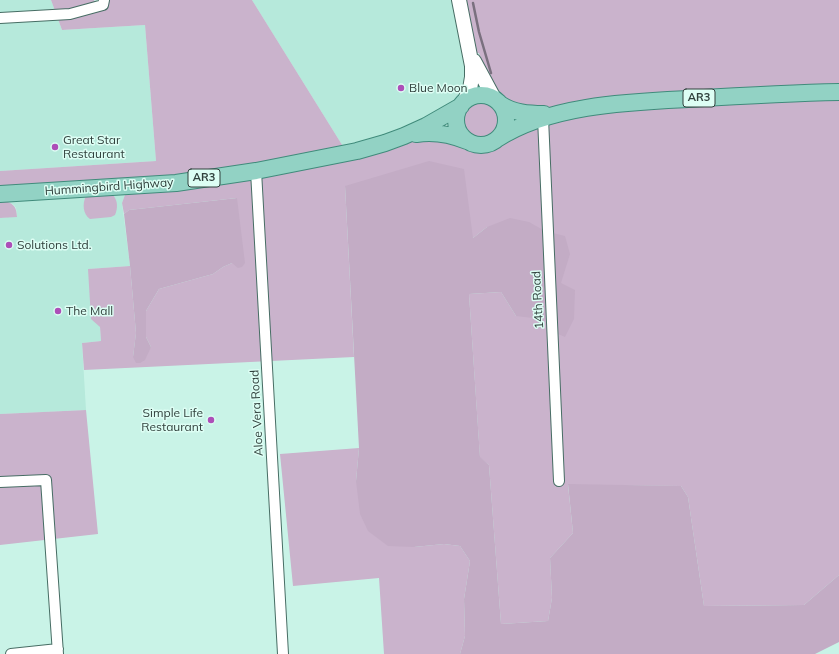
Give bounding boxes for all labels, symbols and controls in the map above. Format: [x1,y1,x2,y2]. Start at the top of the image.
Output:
place label: Blue Moon [409,81,468,95]
marker: Blue Moon [396,83,406,93]
road number: AR3 [683,89,715,107]
place label: Great Star Restaurant [63,133,125,161]
marker: Great Star Restaurant [50,142,60,152]
road number: AR3 [188,169,220,187]
street label: Hummingbird Highway [44,175,174,199]
place label: Solutions Ltd. [17,238,91,252]
marker: Solutions Ltd. [4,240,14,250]
street label: 14th Road [529,271,547,329]
place label: The Mall [66,304,113,318]
marker: The Mall [53,306,63,316]
street label: Aloe Vera Road [248,369,266,457]
place label: Simple Life Restaurant [141,406,203,434]
marker: Simple Life Restaurant [206,415,216,425]

